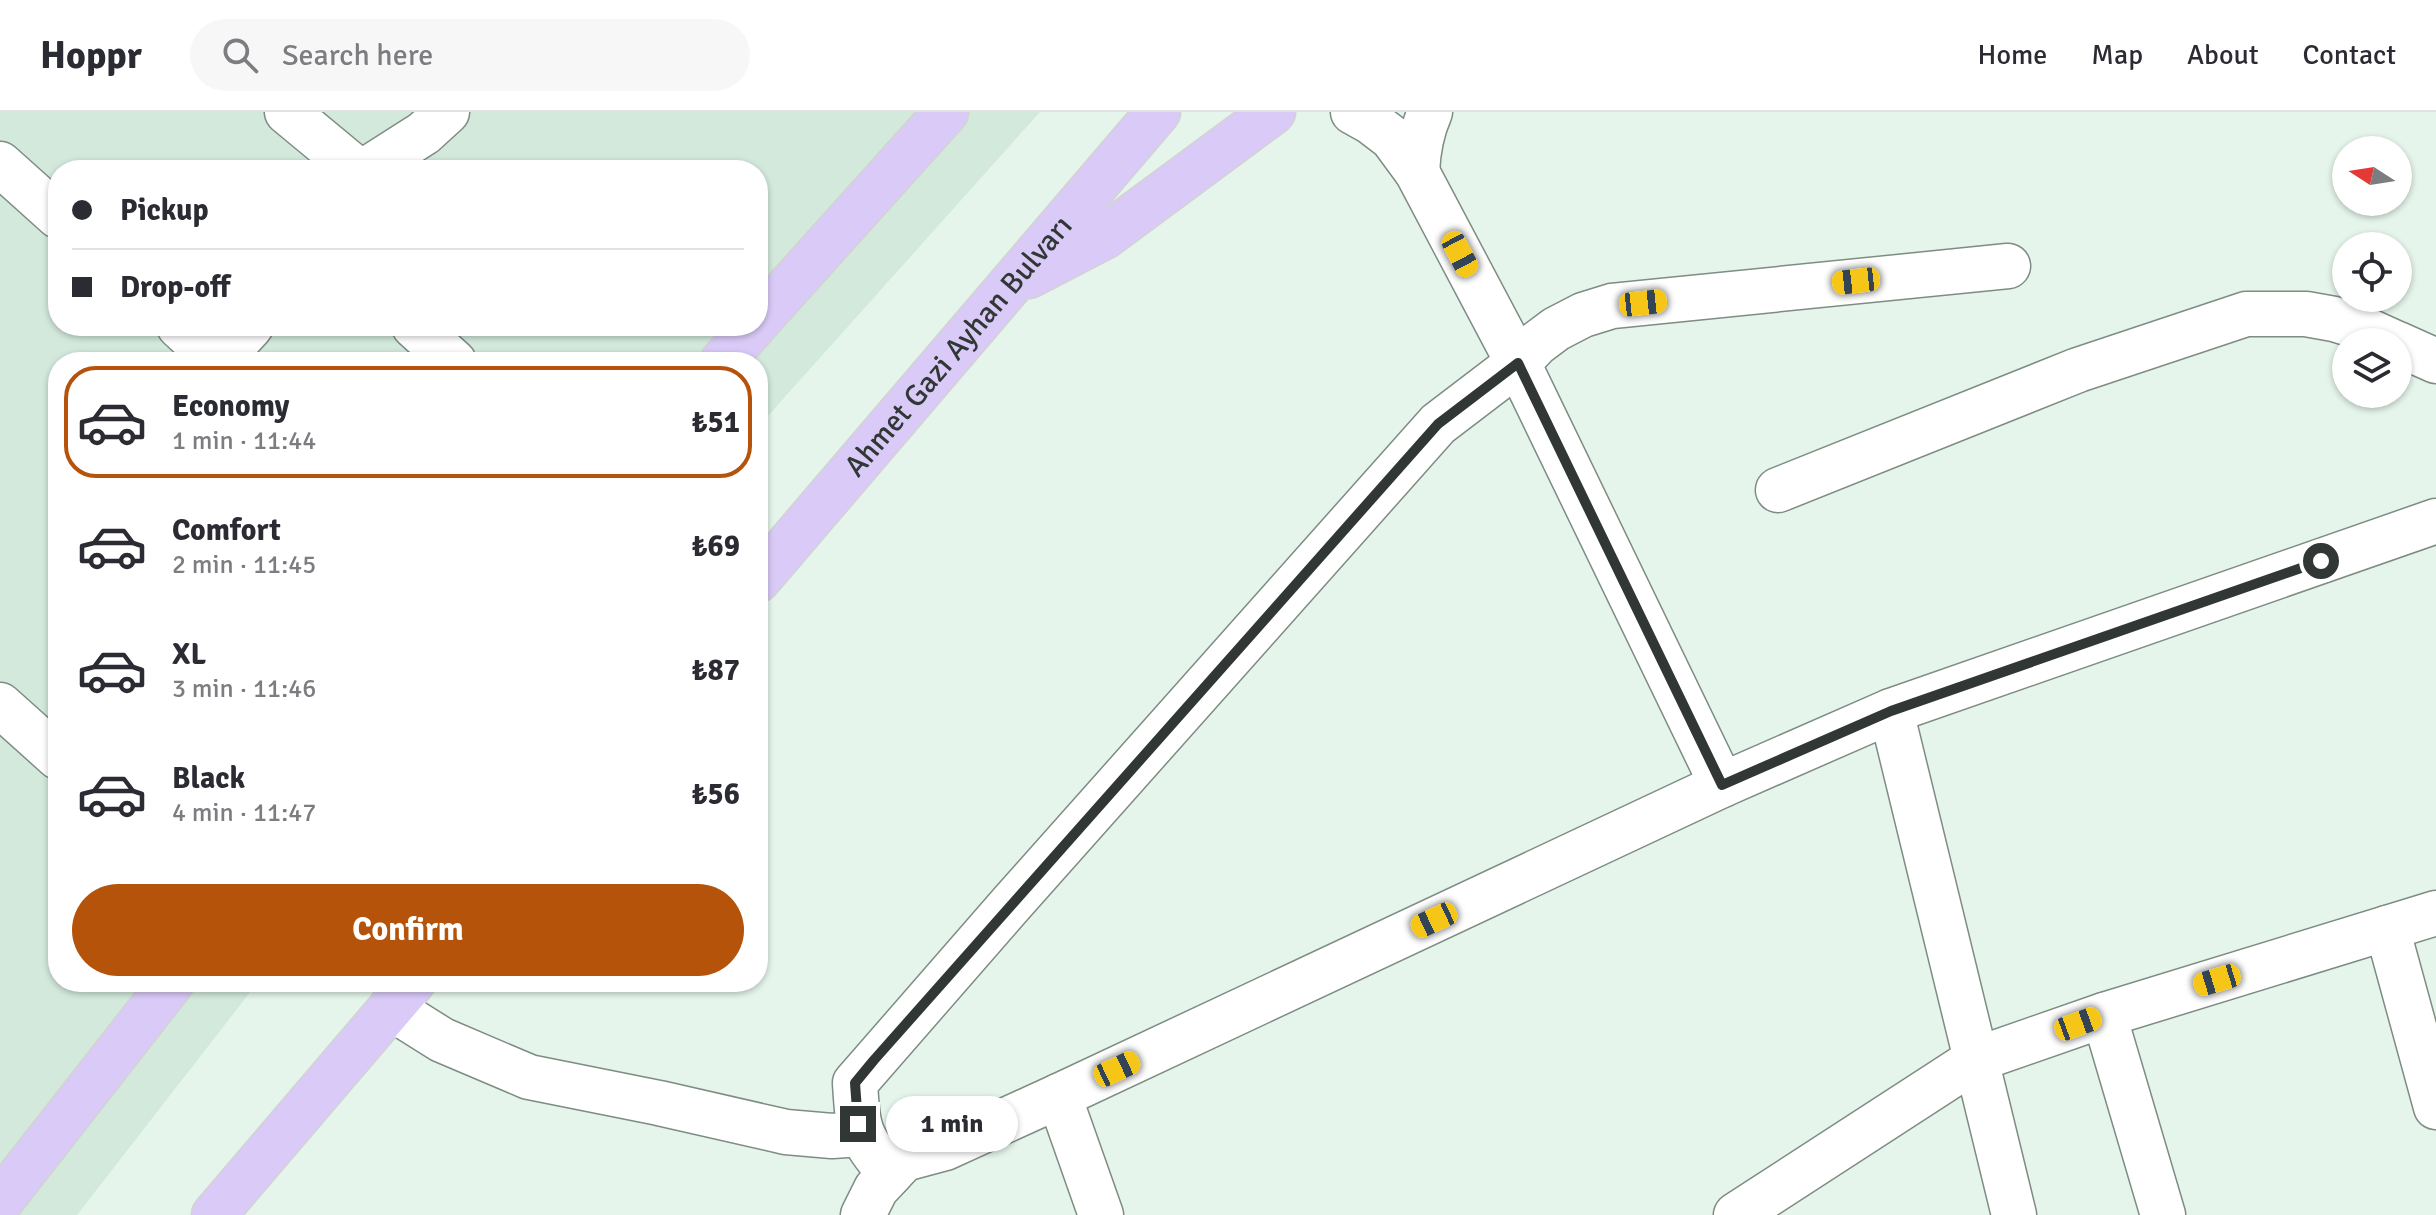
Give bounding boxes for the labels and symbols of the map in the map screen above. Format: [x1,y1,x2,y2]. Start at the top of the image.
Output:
north arrow [2332,136,2412,216]
street label: Ahmet Gazi Ayhan Bulvarı [836,208,1080,484]
car [1438,227,1482,281]
car [1831,267,1881,295]
car [1618,289,1668,317]
route start [2303,543,2339,579]
car [1407,899,1461,941]
car [2191,962,2243,998]
car [2051,1005,2105,1043]
car [1090,1048,1144,1090]
callout: 1 min [886,1096,1018,1152]
route end [840,1106,876,1142]

